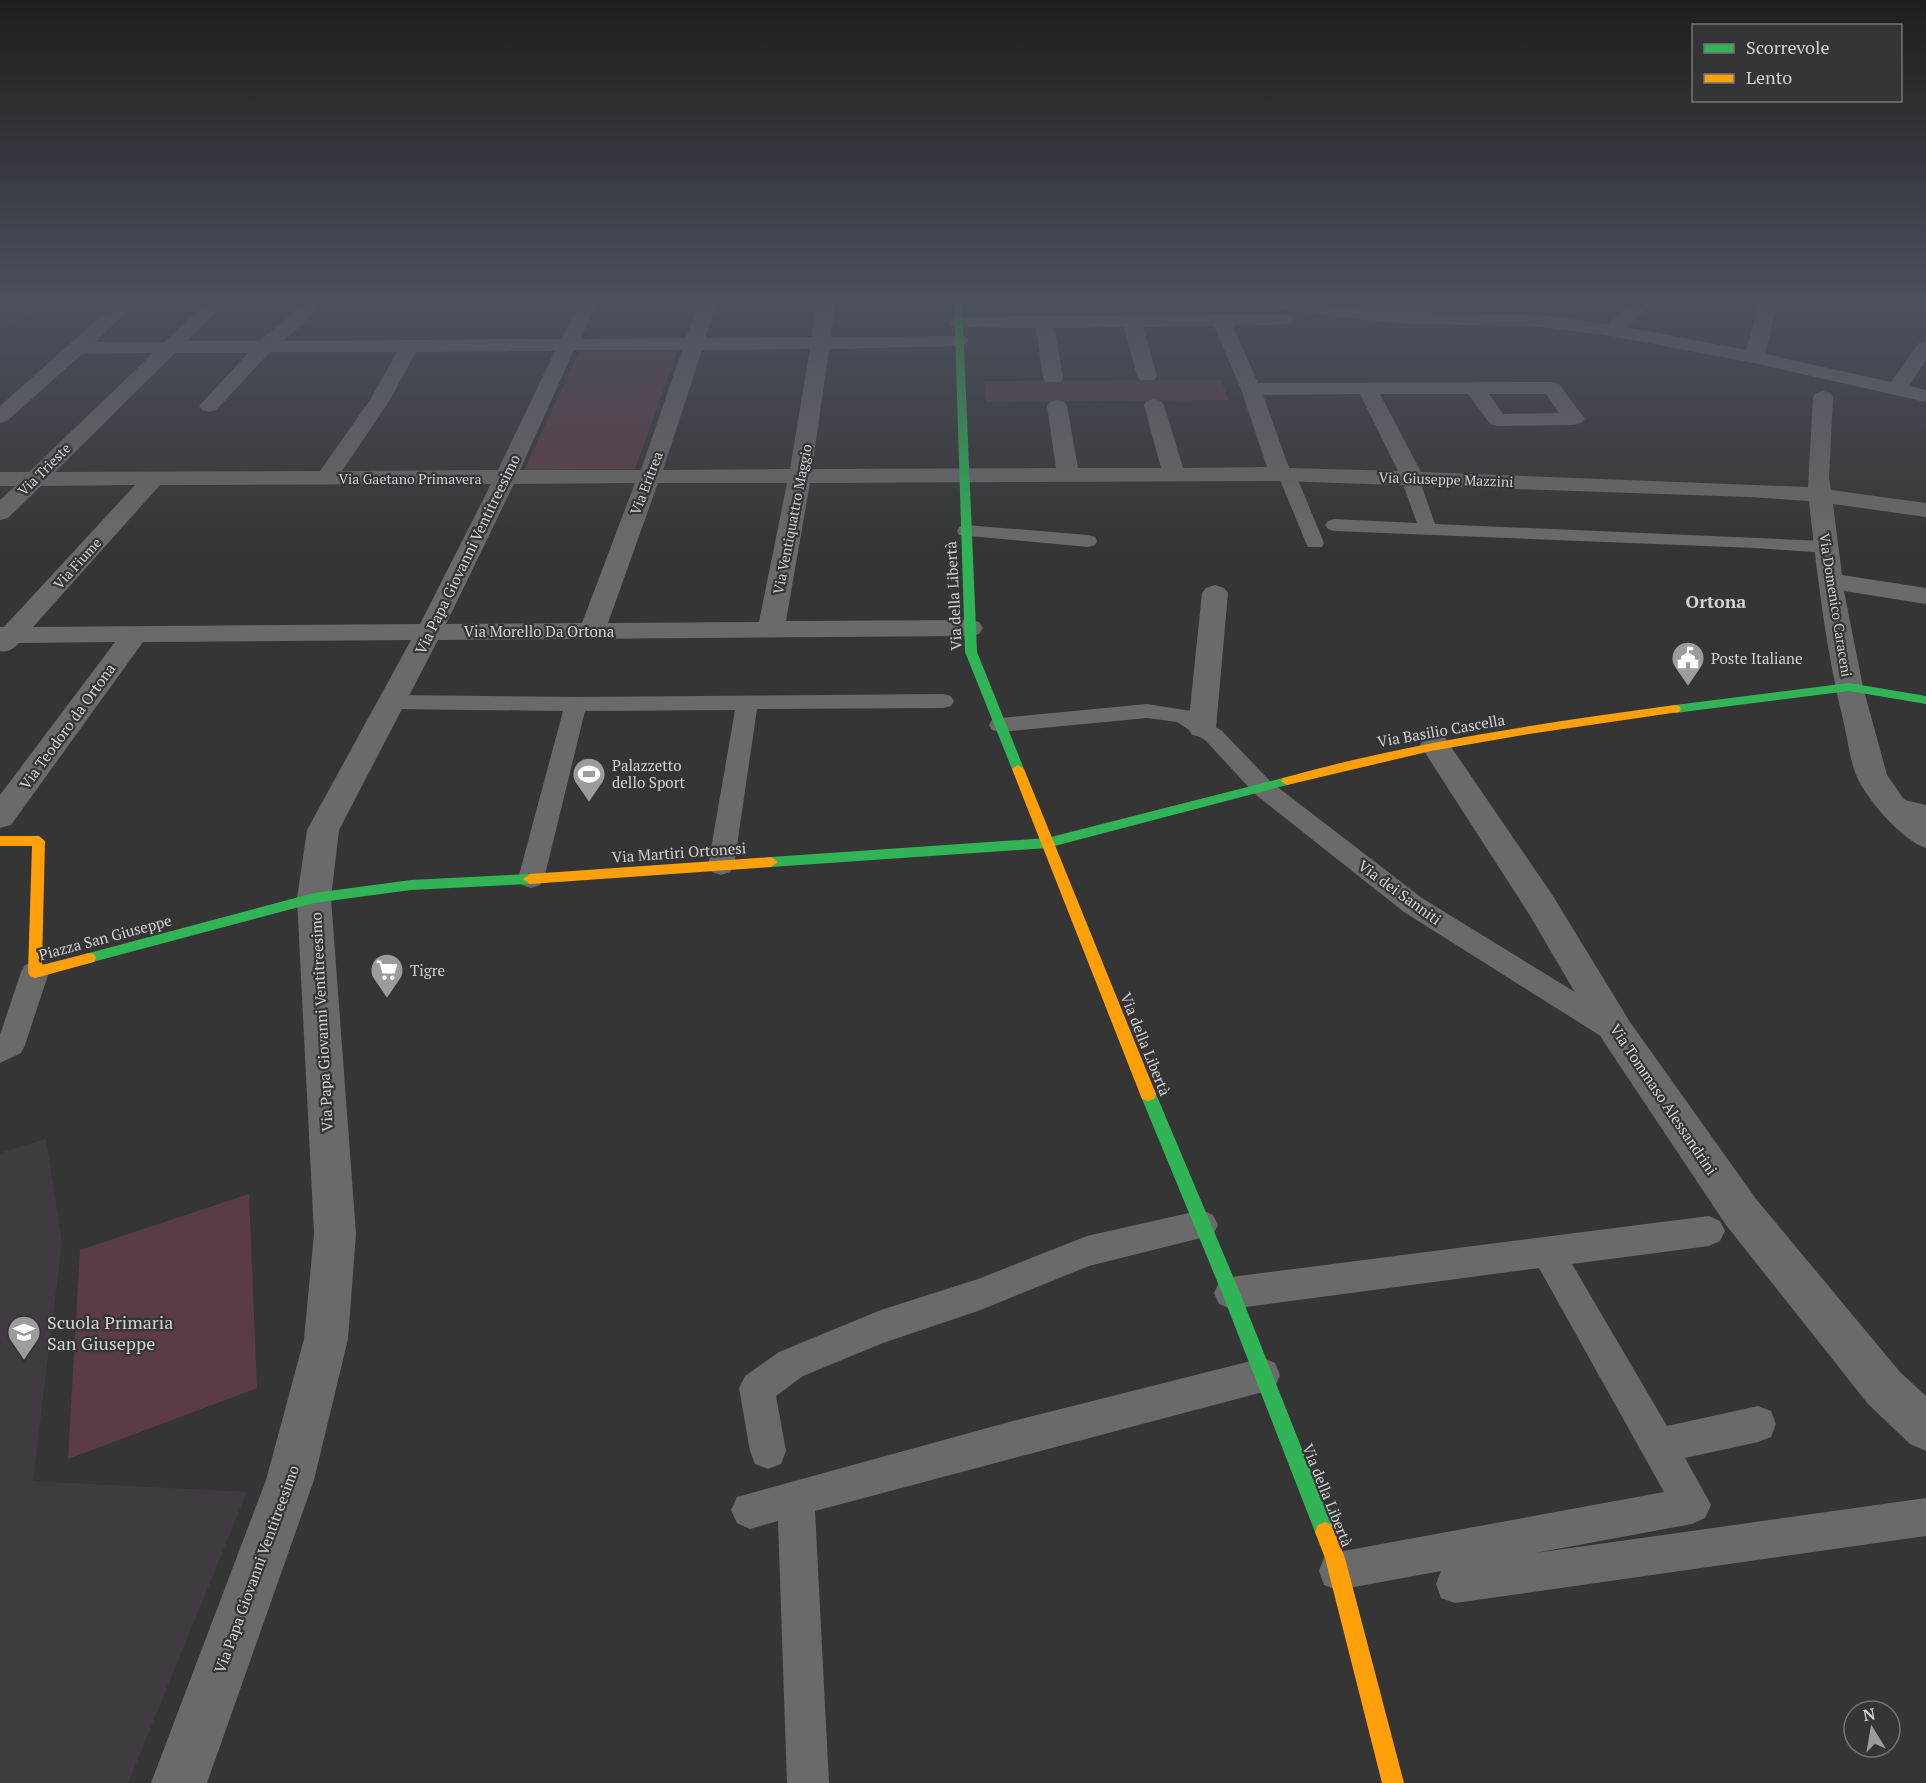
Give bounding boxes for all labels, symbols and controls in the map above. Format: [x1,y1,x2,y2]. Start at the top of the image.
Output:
legend [1692,24,1902,102]
text: Scorrevole [1746,35,1829,59]
text: Lento [1746,65,1792,89]
street label: Via Trieste [13,438,75,500]
street label: Via Ventiquattro Maggio [768,442,816,596]
street label: Via Eritrea [625,448,667,518]
street label: Via Papa Giovanni Ventitreesimo [410,451,524,657]
street label: Via Giuseppe Mazzini [1378,467,1514,491]
street label: Via Gaetano Primavera [338,469,482,488]
street label: Via Domenico Caraceni [1815,532,1857,678]
street label: Via Fiume [49,533,105,593]
street label: Via della Libertà [940,540,966,651]
district label: Ortona [1686,589,1746,613]
street label: Via Morello Da Ortona [464,621,615,641]
public building icon: Poste Italiane [1670,640,1706,687]
place label: Poste Italiane [1711,648,1803,668]
street label: Via Teodoro da Ortona [14,659,120,793]
street label: Via Basilio Cascella [1376,709,1507,751]
place label: Palazzetto dello Sport [612,755,685,792]
sports icon: Palazzetto dello Sport [571,756,607,803]
street label: Via Martiri Ortonesi [611,837,747,867]
street label: Via dei Sanniti [1354,855,1446,929]
street label: Piazza San Giuseppe [36,910,174,964]
street label: Via Papa Giovanni Ventitreesimo [305,912,337,1132]
supermarket icon: Tigre [369,952,405,999]
place label: Tigre [410,960,445,980]
street label: Via della Libertà [1116,989,1176,1099]
street label: Via Tommaso Alessandrini [1606,1020,1722,1178]
place label: Scuola Primaria San Giuseppe [47,1310,173,1355]
school or university icon: Scuola Primaria San Giuseppe [6,1314,42,1361]
street label: Via della Libertà [1298,1440,1358,1550]
street label: Via Papa Giovanni Ventitreesimo [209,1462,303,1676]
north arrow [1842,1699,1902,1759]
text: N [1861,1702,1877,1726]

